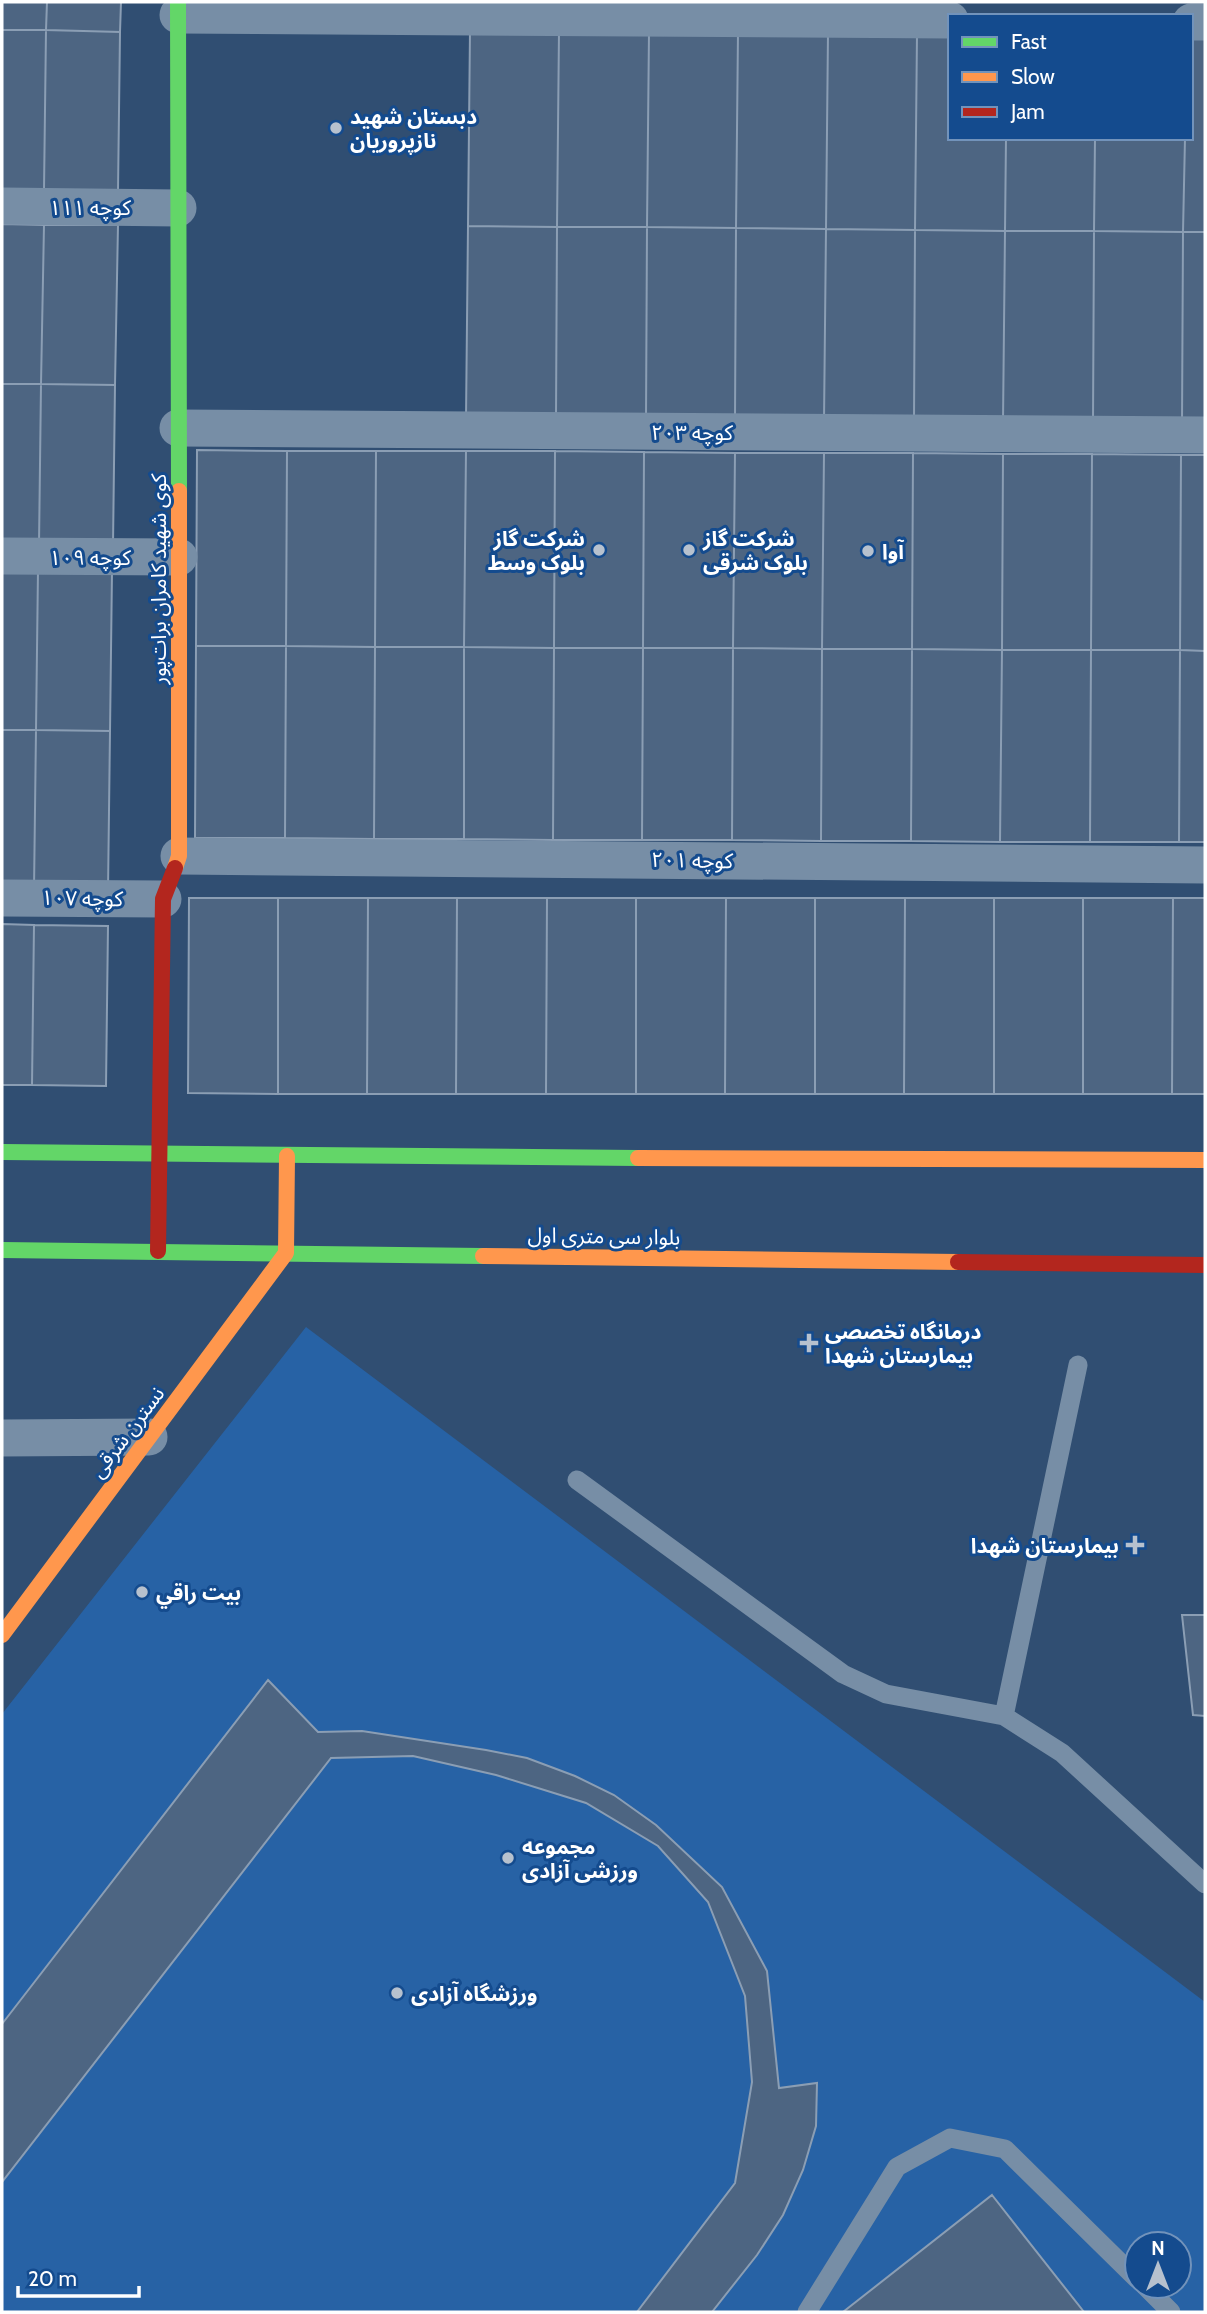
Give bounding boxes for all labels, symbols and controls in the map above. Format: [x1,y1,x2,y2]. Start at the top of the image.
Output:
legend [948,14,1193,140]
text: Fast [1011,29,1047,54]
text: Slow [1011,64,1055,89]
text: Jam [1010,99,1045,124]
place label: دبستان شهید نازپروریان [350,104,477,154]
marker: دبستان شهید نازپروریان [328,120,344,136]
street label: کوچه ۱۱۱ [49,195,131,221]
street label: کوچه ۲۰۳ [651,420,733,446]
street label: کوی شهید کامران برات‌پور [146,473,172,685]
place label: شرکت گاز بلوک وسط [488,526,585,575]
place label: شرکت گاز بلوک شرقی [702,526,808,575]
place label: آوا [882,539,905,564]
marker: شرکت گاز بلوک وسط [591,542,607,558]
marker: شرکت گاز بلوک شرقی [681,542,697,558]
marker: آوا [860,543,876,559]
street label: کوچه ۱۰۹ [49,545,131,571]
street label: کوچه ۲۰۱ [651,847,734,874]
street label: کوچه ۱۰۷ [41,885,124,912]
street label: بلوار سی متری اول [527,1222,681,1250]
place label: درمانگاه تخصصی بیمارستان شهدا [825,1319,982,1368]
marker: درمانگاه تخصصی بیمارستان شهدا [799,1333,819,1353]
street label: نسترن شرقی [85,1381,169,1483]
place label: بیمارستان شهدا [971,1533,1119,1558]
marker: بیمارستان شهدا [1125,1535,1145,1555]
place label: بيت راقي [156,1580,241,1609]
marker: بيت راقي [134,1584,150,1600]
place label: مجموعه ورزشی آزادی [522,1834,638,1883]
marker: مجموعه ورزشی آزادی [500,1850,516,1866]
place label: ورزشگاه آزادی [411,1981,538,2006]
marker: ورزشگاه آزادی [389,1985,405,2001]
north arrow [1123,2230,1193,2300]
text: N [1151,2237,1165,2260]
scale bar [18,2254,138,2298]
text: 20 m [28,2266,77,2291]

